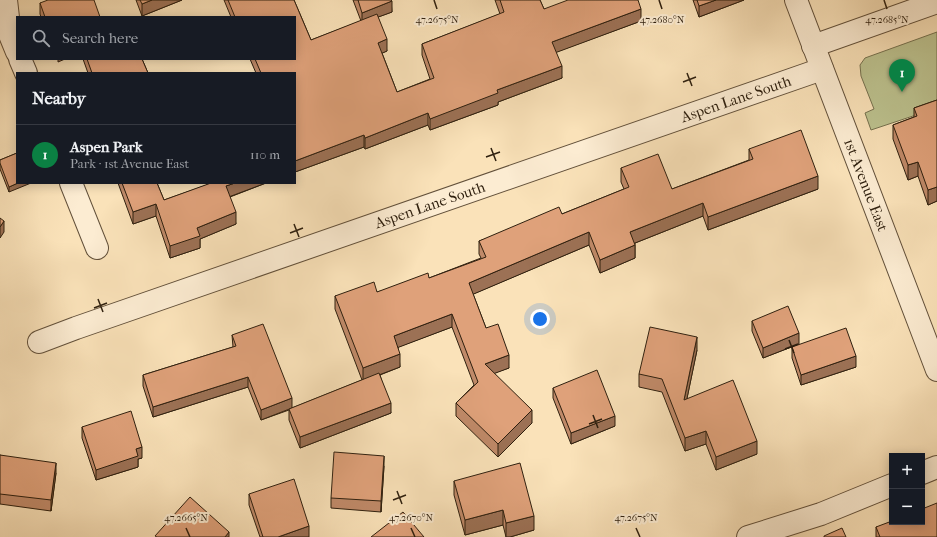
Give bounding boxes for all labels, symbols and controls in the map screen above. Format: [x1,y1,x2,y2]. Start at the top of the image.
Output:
text: 47.2675°N [415,14,459,26]
text: 47.2680°N [640,14,685,26]
text: 47.2685°N [865,14,909,26]
search box [16,16,296,60]
icon: search [30,27,52,49]
text: Search here [62,29,138,47]
pin: 1 [889,59,915,92]
street label: Aspen Lane South [678,72,794,127]
text: Nearby [32,88,86,108]
street label: 1st Avenue East [840,136,892,235]
text: Aspen Park [70,138,143,156]
text: 1 [43,147,47,162]
text: 110 m [250,147,280,162]
text: Park · 1st Avenue East [70,156,189,171]
street label: Aspen Lane South [372,178,488,233]
your location [530,309,550,329]
map controls [889,453,925,525]
button: + [889,453,925,489]
button: − [889,489,925,525]
text: 47.2665°N [164,512,208,524]
text: 47.2670°N [389,512,434,524]
text: 47.2675°N [614,512,658,524]

